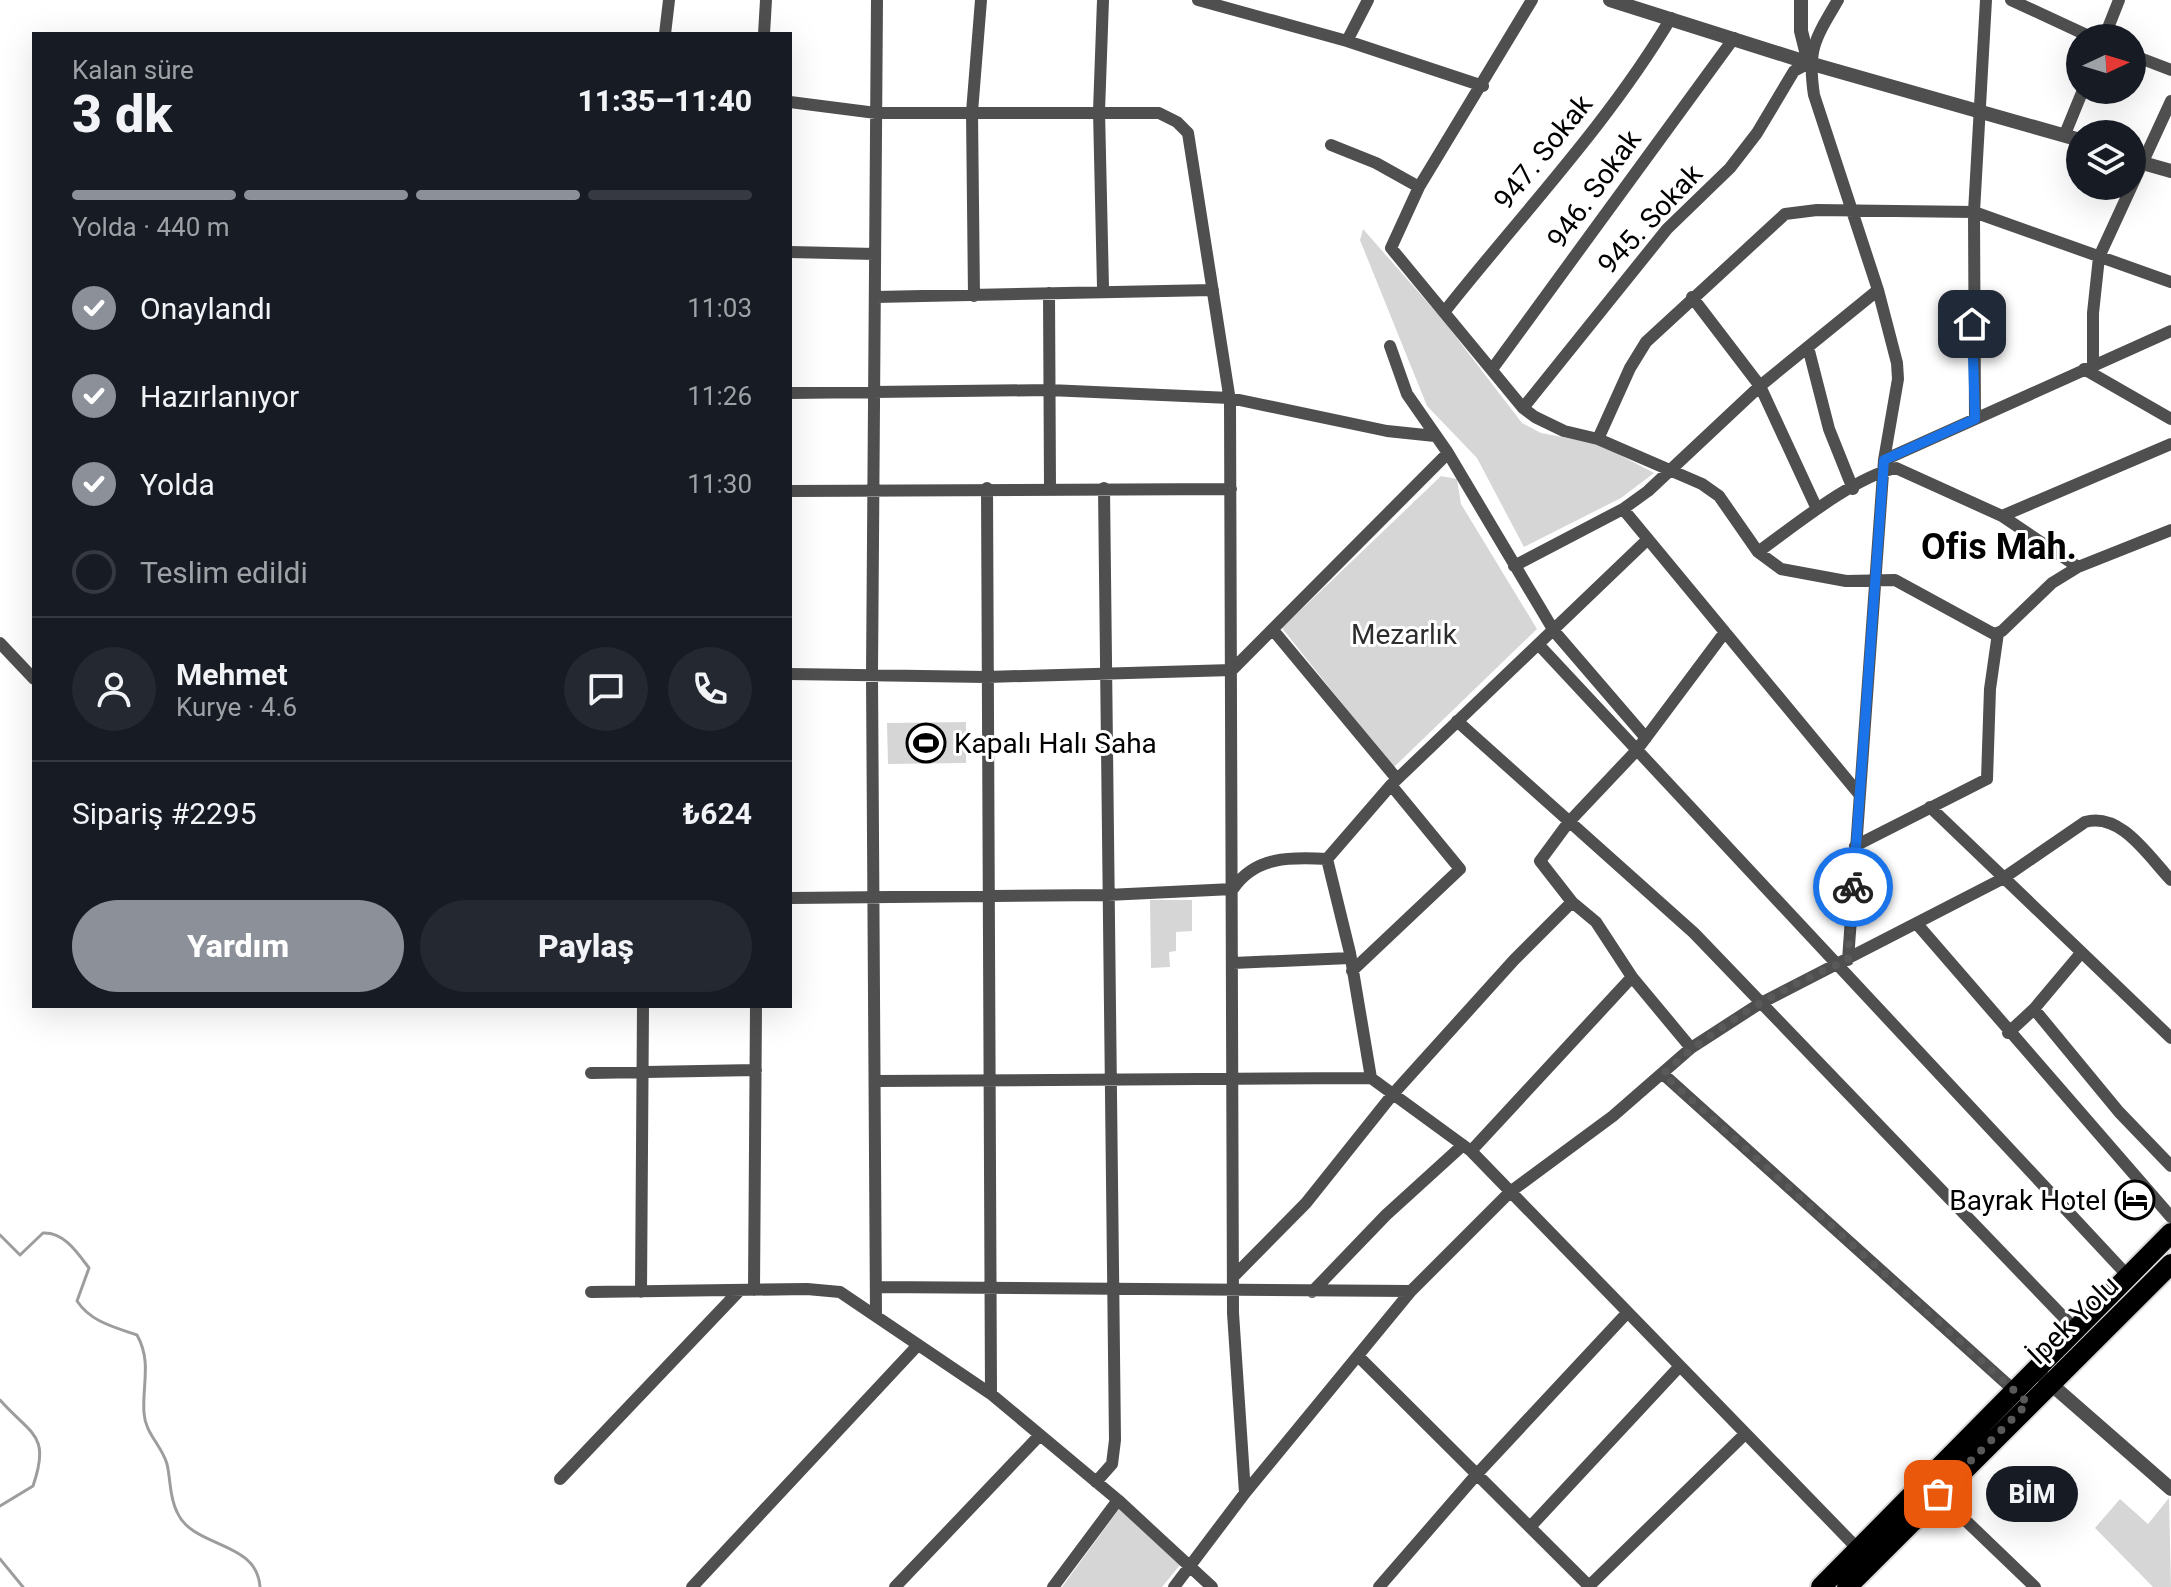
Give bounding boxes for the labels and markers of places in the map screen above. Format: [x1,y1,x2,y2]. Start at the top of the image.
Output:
pin [1938,290,2006,358]
sports icon: Kapalı Halı Saha [905,722,947,764]
place label: Kapalı Halı Saha [954,727,1157,760]
hotel icon: Bayrak Hotel [2114,1179,2156,1221]
place label: Bayrak Hotel [1949,1184,2107,1217]
pin [1904,1460,1972,1528]
callout: BİM [1986,1466,2078,1522]

